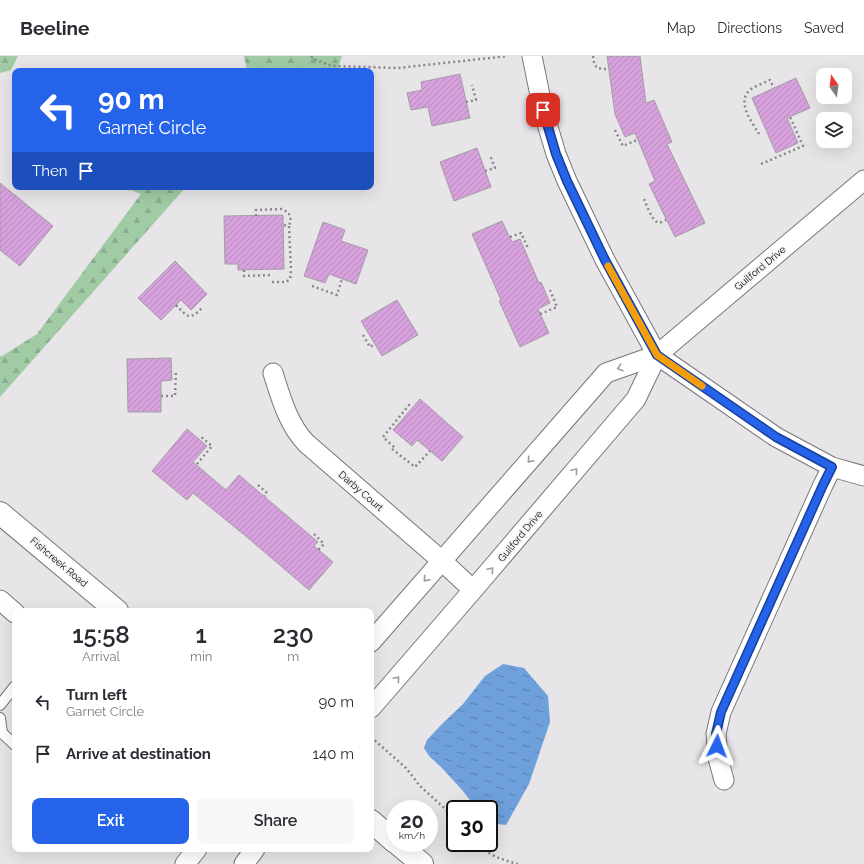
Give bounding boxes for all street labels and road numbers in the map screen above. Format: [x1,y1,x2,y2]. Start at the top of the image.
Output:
street label: Guilford Drive [732,243,788,292]
street label: Darby Court [336,469,386,514]
street label: Guilford Drive [496,508,545,564]
street label: Fishcreek Road [28,535,90,589]

